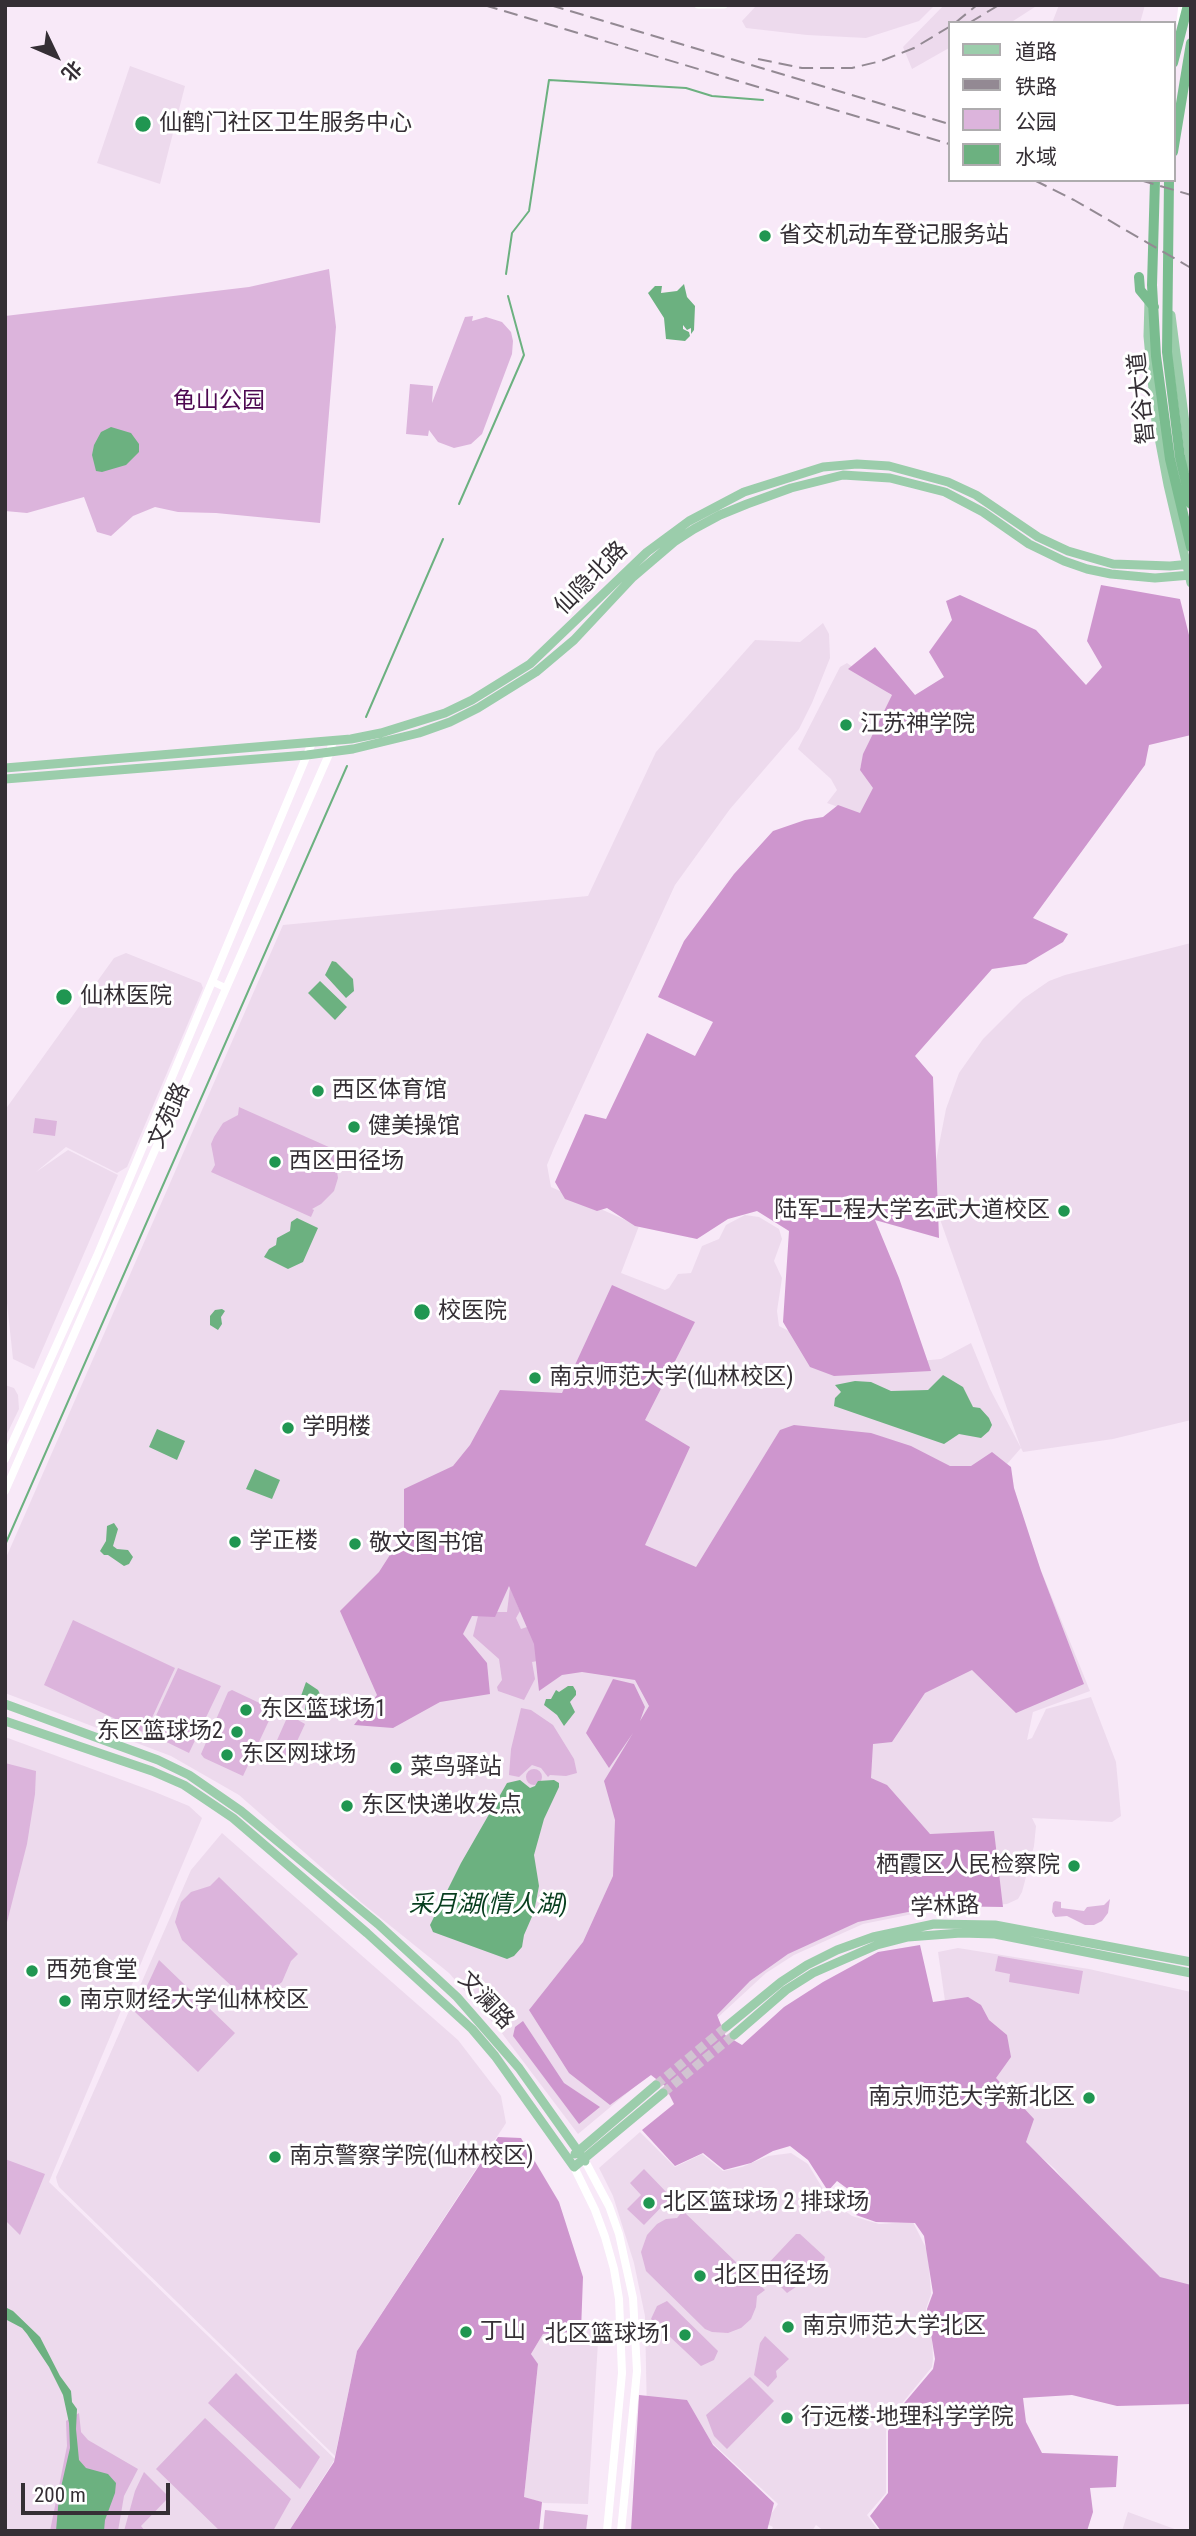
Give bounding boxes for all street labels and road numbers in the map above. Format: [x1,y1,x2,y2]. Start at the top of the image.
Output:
street label: 智谷大道 [1124,351,1162,445]
street label: 仙隐北路 [550,537,634,621]
street label: 文苑路 [143,1079,197,1153]
street label: 学林路 [910,1892,980,1924]
street label: 文澜路 [451,1966,519,2036]

